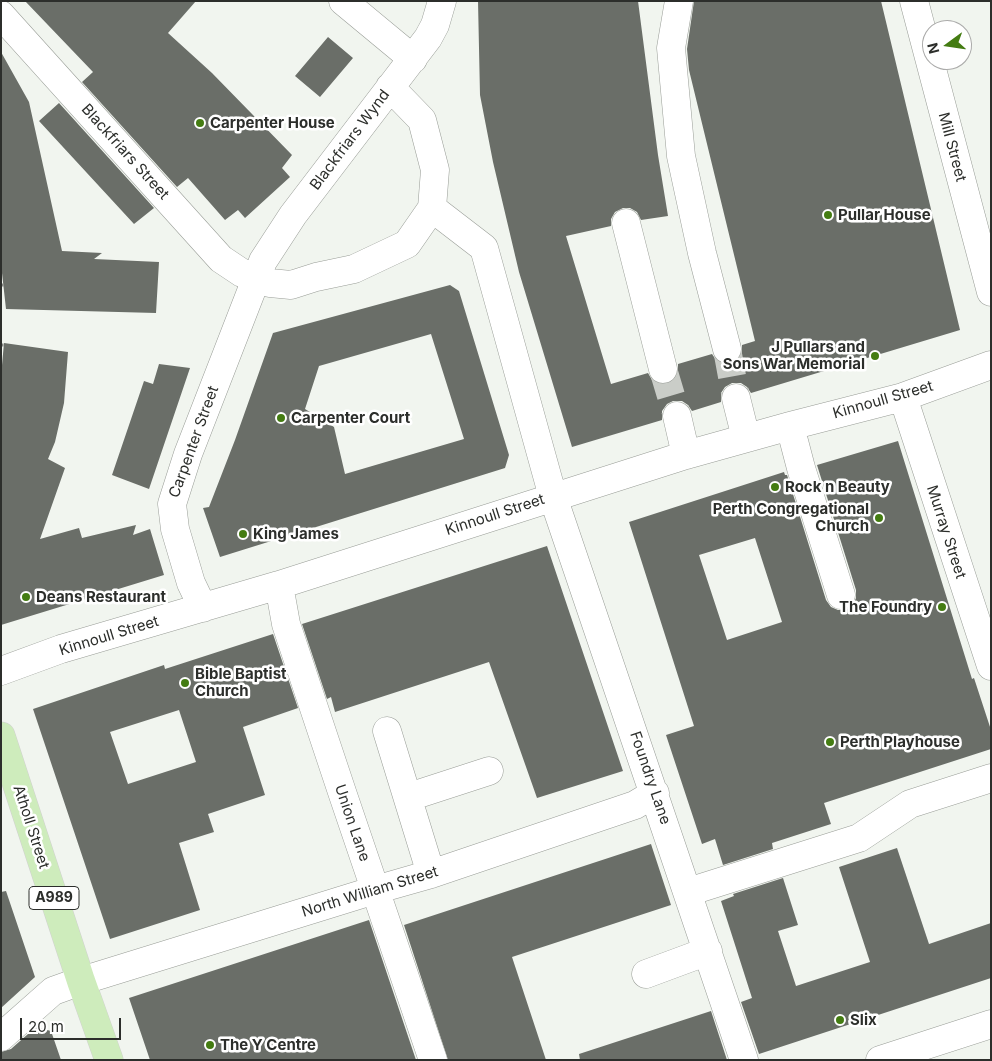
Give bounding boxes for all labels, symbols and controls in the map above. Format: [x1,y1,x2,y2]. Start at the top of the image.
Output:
north arrow [922,20,972,70]
text: N [923,41,942,56]
street label: Blackfriars Wynd [306,86,394,194]
street label: Blackfriars Street [77,101,173,203]
street label: Mill Street [934,110,970,184]
place label: Carpenter House [210,114,335,132]
marker: Carpenter House [194,117,206,129]
place label: Pullar House [838,206,931,224]
marker: Pullar House [822,209,834,221]
place label: J Pullars and Sons War Memorial [723,338,865,373]
marker: J Pullars and Sons War Memorial [869,350,881,362]
street label: Kinnoull Street [831,377,935,423]
street label: Carpenter Street [165,384,223,500]
place label: Carpenter Court [291,409,410,427]
marker: Carpenter Court [275,412,287,424]
place label: Rock n Beauty [785,478,890,496]
marker: Rock n Beauty [769,481,781,493]
street label: Murray Street [922,483,970,581]
street label: Kinnoull Street [443,490,547,540]
place label: Perth Congregational Church [713,500,869,535]
marker: Perth Congregational Church [873,512,885,524]
place label: King James [253,525,339,543]
marker: King James [237,528,249,540]
place label: Deans Restaurant [36,588,166,606]
marker: Deans Restaurant [20,591,32,603]
place label: The Foundry [839,598,932,616]
marker: The Foundry [936,601,948,613]
street label: Kinnoull Street [57,612,161,660]
place label: Bible Baptist Church [195,665,287,700]
marker: Bible Baptist Church [179,677,191,689]
street label: Foundry Lane [626,729,674,827]
place label: Perth Playhouse [840,733,960,751]
marker: Perth Playhouse [824,736,836,748]
street label: Union Lane [330,782,374,864]
street label: Atholl Street [9,783,53,871]
street label: North William Street [300,863,440,921]
road number: A989 [29,886,79,910]
scale bar [22,1008,124,1040]
place label: Slix [850,1011,877,1029]
marker: Slix [834,1014,846,1026]
text: 20 m [28,1017,64,1036]
place label: The Y Centre [220,1036,316,1054]
marker: The Y Centre [204,1039,216,1051]

